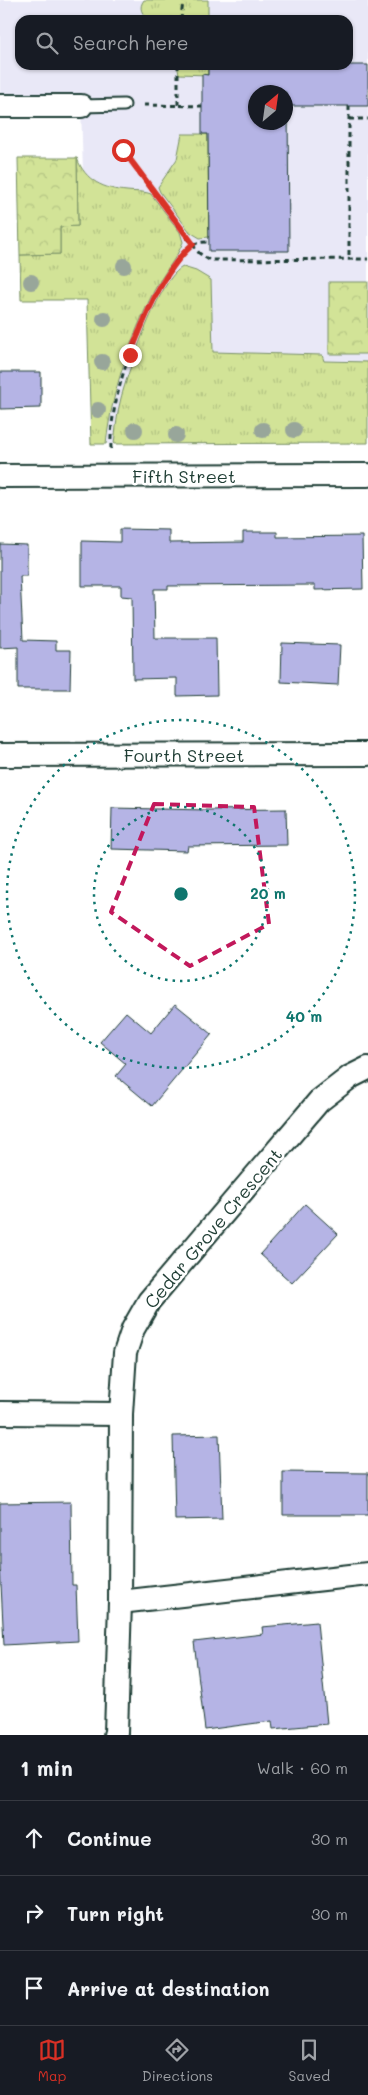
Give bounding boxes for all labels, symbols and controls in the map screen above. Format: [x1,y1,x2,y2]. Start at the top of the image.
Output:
search box [15,15,353,70]
icon: search [33,29,61,57]
text: Search here [73,30,189,55]
north arrow [248,85,293,130]
route start [112,139,135,162]
route end [119,344,142,367]
street label: Fifth Street [132,464,236,488]
street label: Fourth Street [124,743,244,767]
text: 20 m [250,883,286,903]
centre of rings [172,885,190,903]
text: 40 m [286,1006,322,1026]
street label: Cedar Grove Crescent [139,1143,287,1313]
text: 1 min [20,1754,73,1781]
text: Walk · 60 m [257,1757,348,1778]
icon: ahead [20,1824,48,1852]
text: Continue [67,1826,152,1851]
text: 30 m [311,1828,348,1849]
icon: right [20,1899,48,1927]
text: Turn right [67,1901,164,1926]
text: 30 m [311,1903,348,1924]
icon: arrive [20,1974,48,2002]
text: Arrive at destination [67,1976,270,2001]
tab: Map [38,2036,66,2085]
tab: Directions [142,2036,213,2085]
tab: Saved [289,2036,330,2085]

